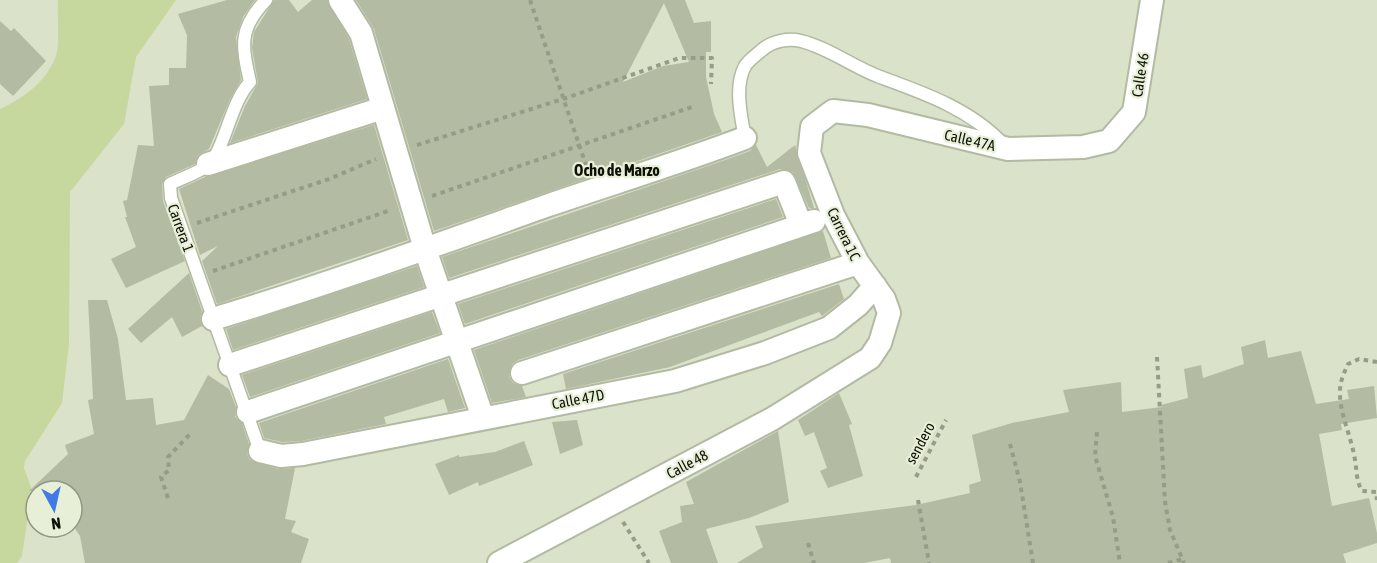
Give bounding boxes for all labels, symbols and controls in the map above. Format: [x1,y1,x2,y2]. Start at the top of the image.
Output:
street label: Calle 46 [1128,52,1152,98]
street label: Calle 47A [943,126,998,154]
district label: Ocho de Marzo [574,161,660,179]
street label: Carrera 1 [165,202,197,254]
street label: Carrera 1C [824,205,864,263]
street label: Calle 47D [550,386,606,412]
street label: sendero [902,419,938,467]
street label: Calle 48 [663,446,711,482]
north arrow [24,479,84,539]
text: N [50,514,62,533]

